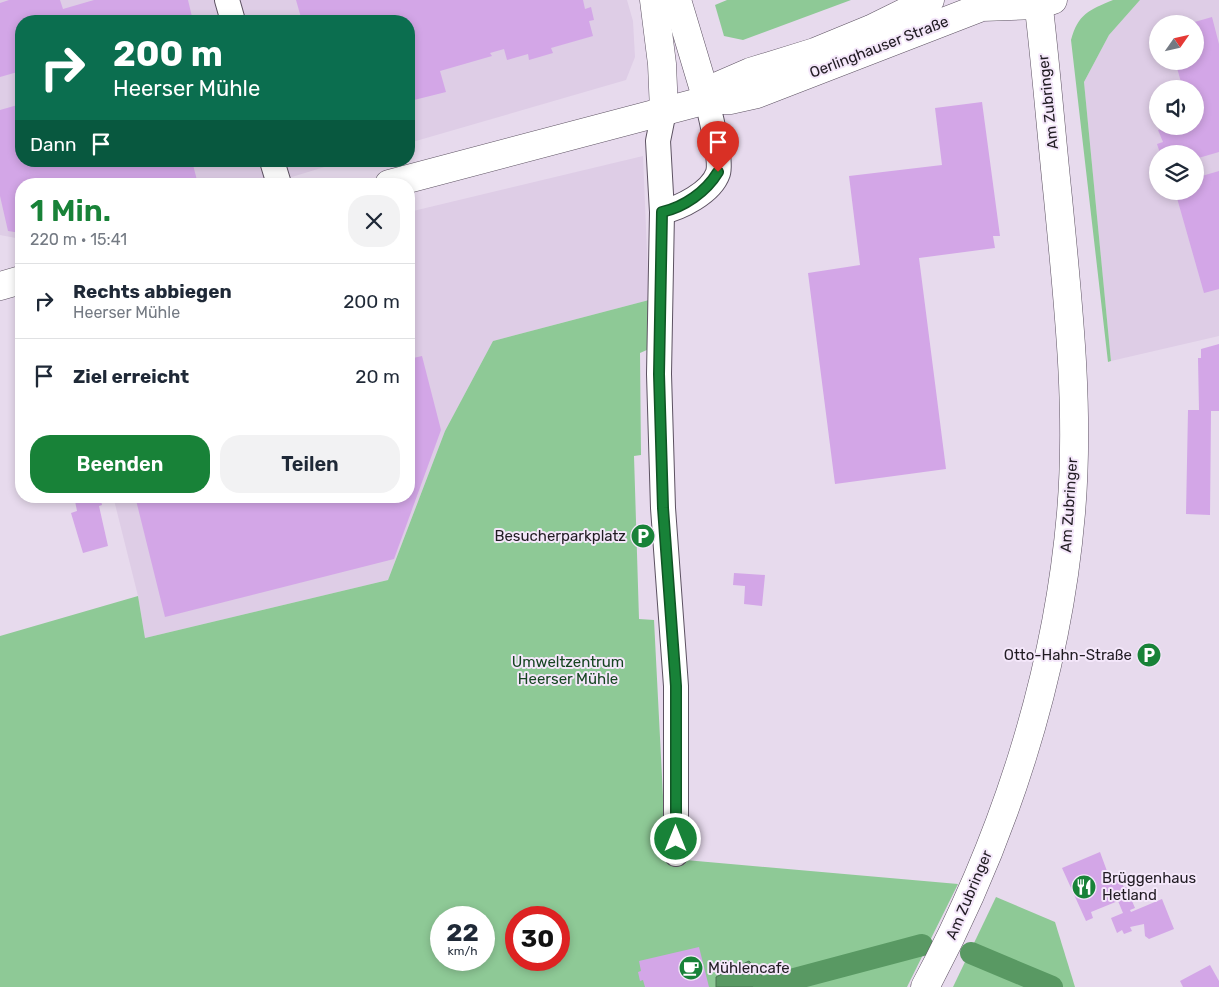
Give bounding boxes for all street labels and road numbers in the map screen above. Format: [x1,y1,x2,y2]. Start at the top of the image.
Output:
street label: Oerlinghauser Straße [807,12,951,82]
street label: Am Zubringer [1034,53,1062,150]
street label: Am Zubringer [1057,457,1081,553]
street label: Am Zubringer [942,847,996,942]

